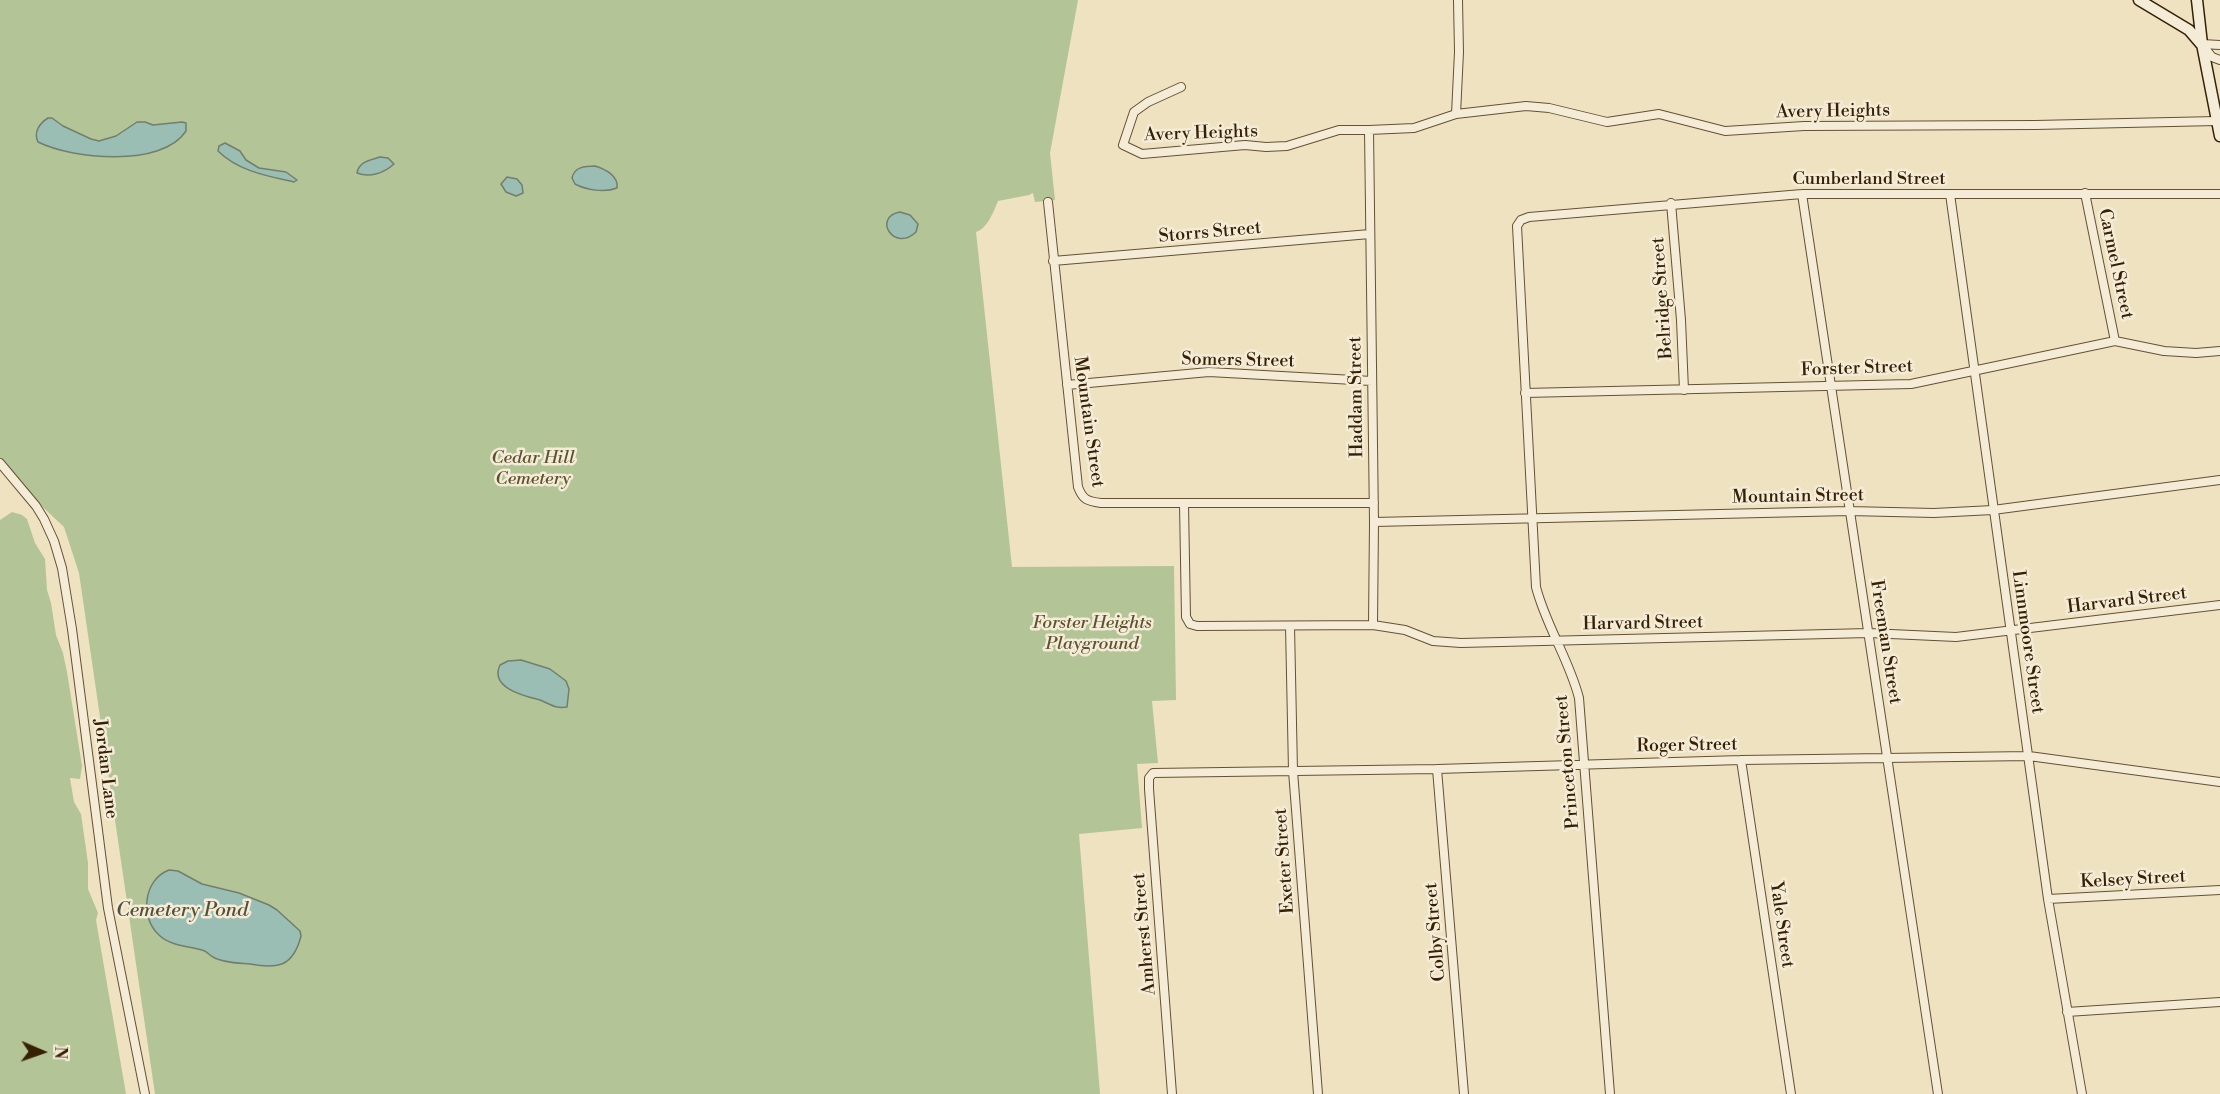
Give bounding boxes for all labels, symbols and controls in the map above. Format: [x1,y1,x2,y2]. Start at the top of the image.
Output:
street label: Avery Heights [1776,100,1890,124]
street label: Avery Heights [1144,121,1258,147]
street label: Cumberland Street [1792,169,1946,191]
street label: Carmel Street [2093,207,2137,321]
street label: Storrs Street [1158,218,1262,248]
street label: Belridge Street [1648,236,1678,360]
street label: Haddam Street [1345,336,1369,458]
street label: Somers Street [1181,349,1295,373]
street label: Mountain Street [1068,355,1108,489]
street label: Forster Street [1801,356,1913,382]
park label: Cedar Hill Cemetery [491,448,575,490]
street label: Mountain Street [1732,485,1864,509]
street label: Linnmoore Street [2006,569,2048,715]
street label: Freeman Street [1865,578,1905,706]
street label: Harvard Street [2066,583,2188,619]
street label: Harvard Street [1583,612,1703,636]
park label: Forster Heights Playground [1032,613,1152,656]
street label: Princeton Street [1551,694,1585,830]
street label: Jordan Lane [88,718,122,820]
street label: Roger Street [1636,734,1738,758]
street label: Exeter Street [1271,807,1299,915]
street label: Kelsey Street [2080,866,2186,894]
street label: Amherst Street [1129,872,1161,996]
street label: Yale Street [1764,880,1798,970]
street label: Colby Street [1421,882,1451,982]
water label: Cemetery Pond [116,899,248,923]
north arrow [12,1022,72,1082]
text: N [50,1046,70,1059]

